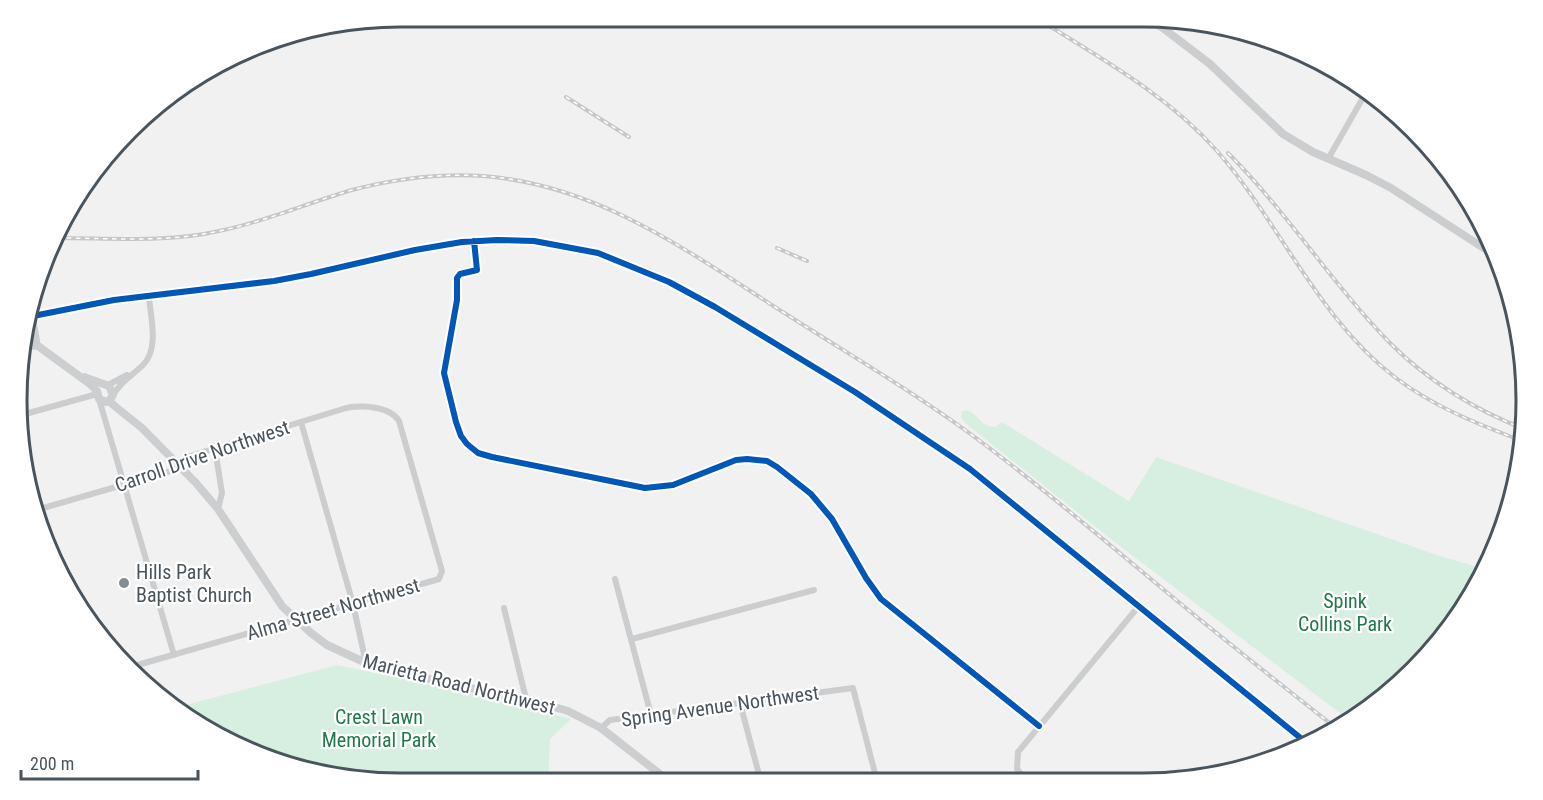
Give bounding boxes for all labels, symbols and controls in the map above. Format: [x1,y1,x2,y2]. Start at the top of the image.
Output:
street label: Carroll Drive Northwest [111,415,293,497]
place label: Hills Park Baptist Church [136,560,252,607]
street label: Alma Street Northwest [244,573,422,645]
marker: Hills Park Baptist Church [117,576,131,590]
park label: Spink Collins Park [1298,589,1392,636]
street label: Marietta Road Northwest [360,648,558,720]
street label: Spring Avenue Northwest [620,680,820,732]
park label: Crest Lawn Memorial Park [322,705,436,752]
scale bar [21,743,198,781]
text: 200 m [30,753,74,774]

